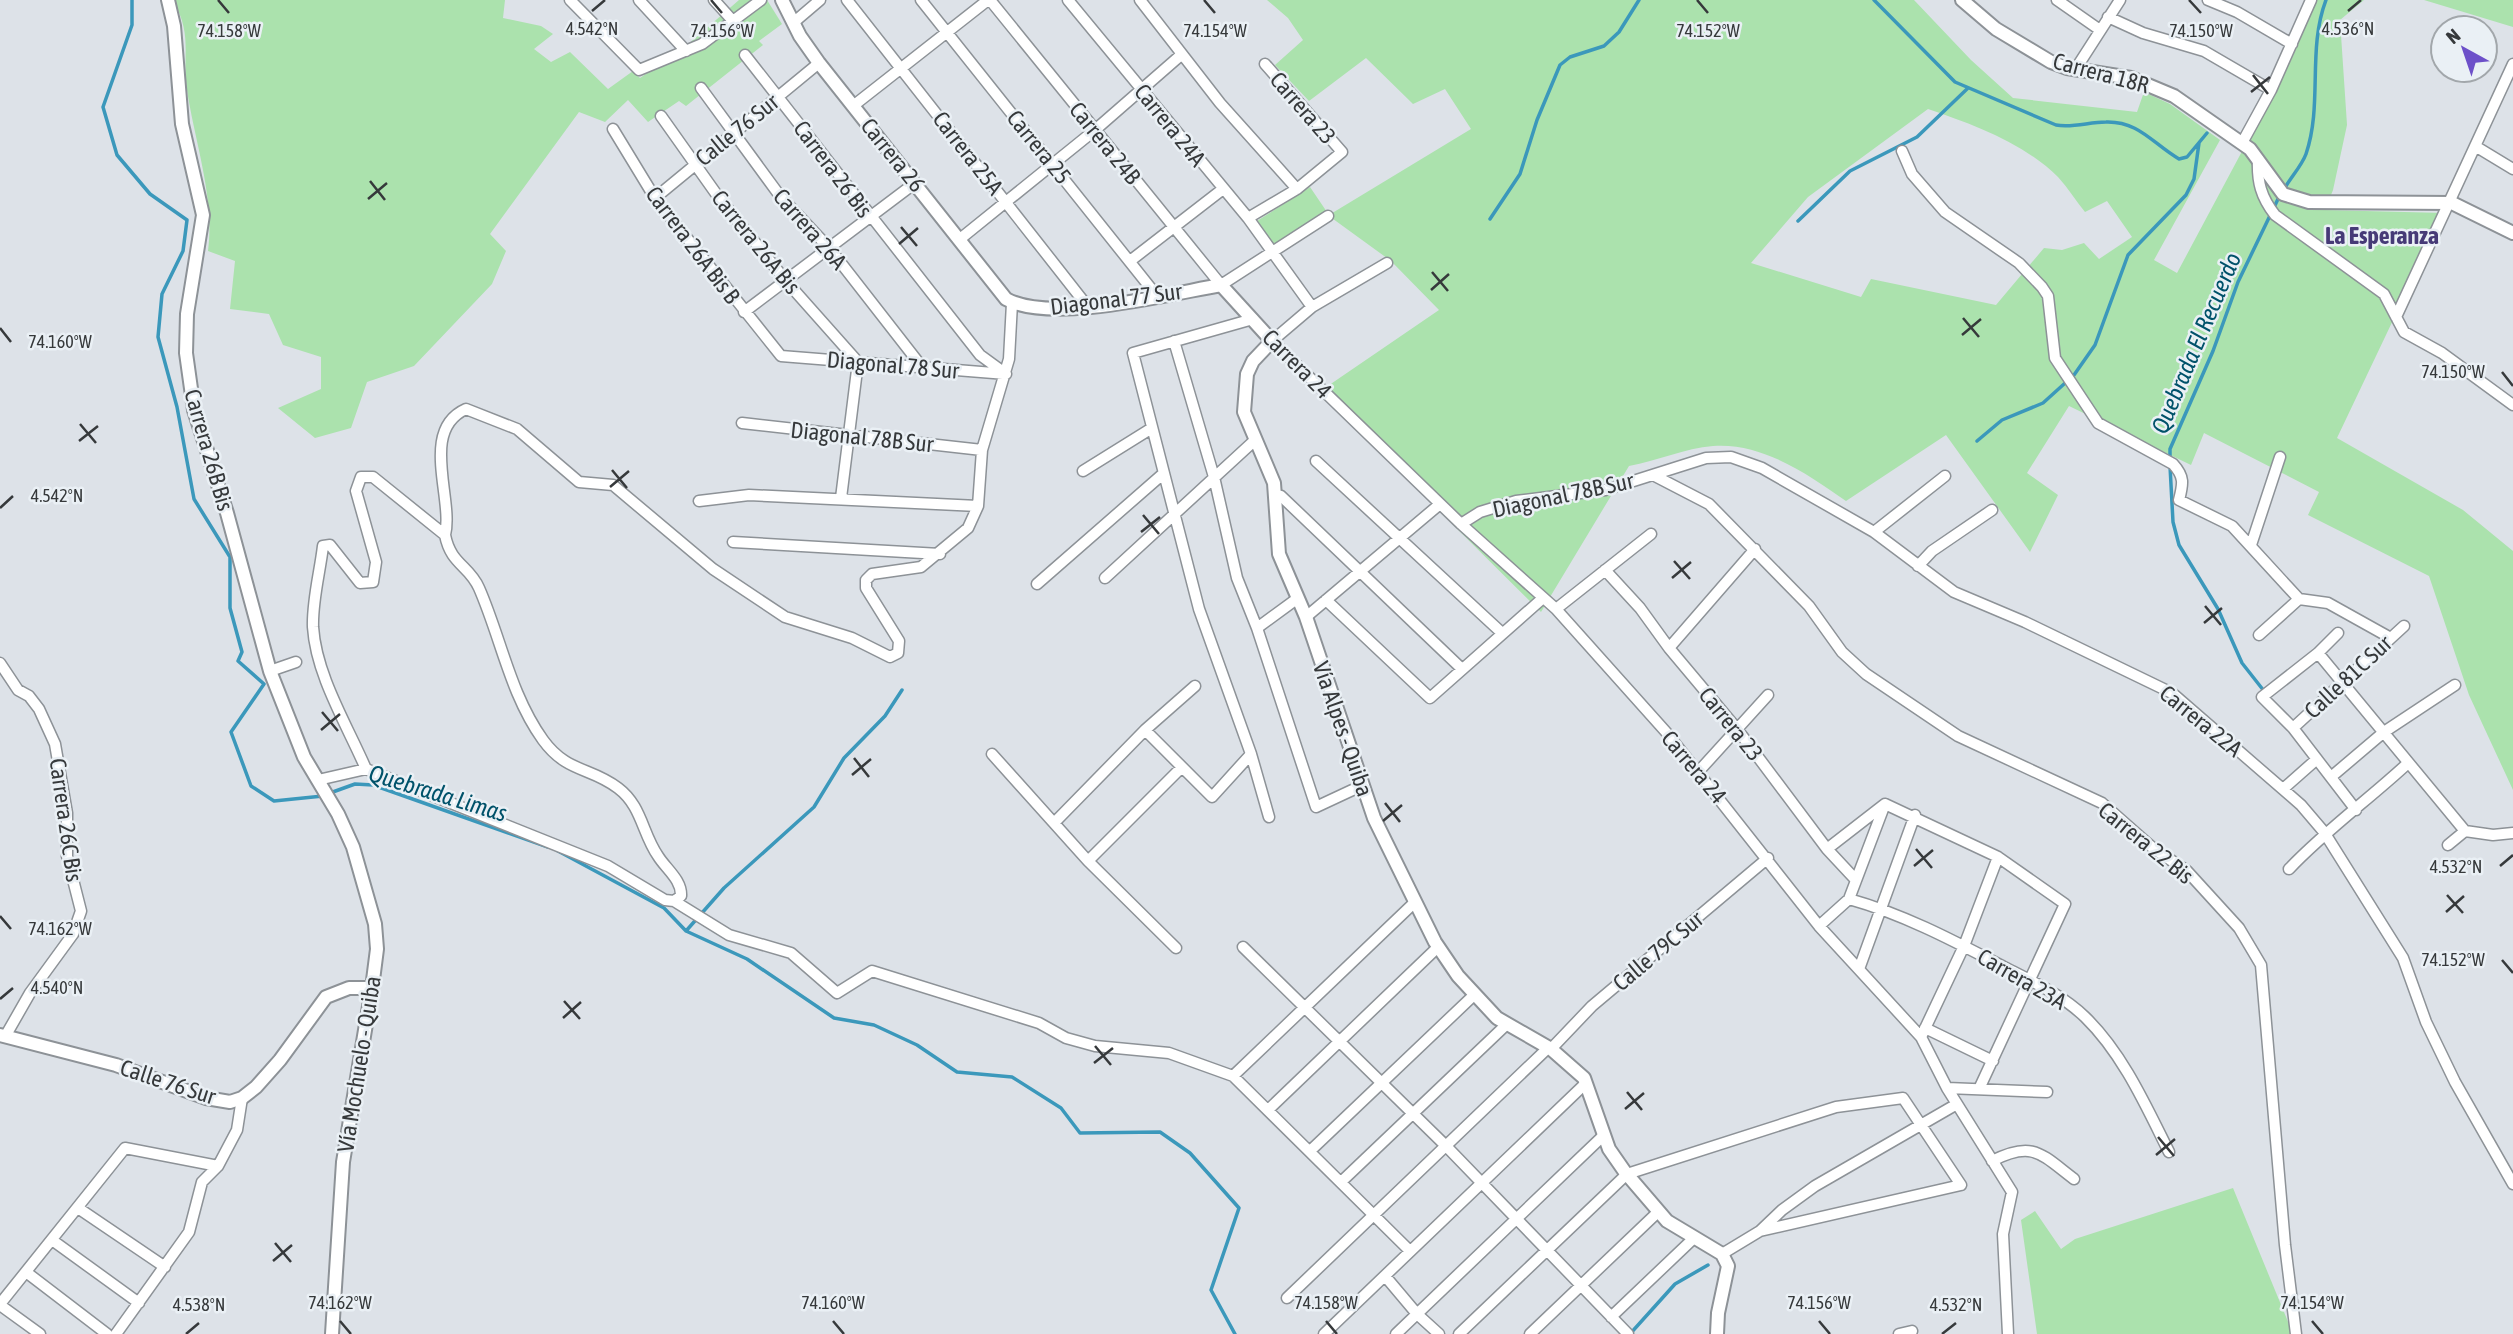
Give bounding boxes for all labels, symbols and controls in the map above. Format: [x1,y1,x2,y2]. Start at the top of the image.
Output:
north arrow [2429,14,2499,84]
text: 4.542°N [566,18,618,39]
text: 4.536°N [2322,18,2374,39]
text: 74.158°W [197,20,261,41]
text: 74.156°W [690,20,754,41]
text: 74.154°W [1183,20,1247,41]
text: 74.152°W [1676,20,1740,41]
text: 74.150°W [2169,20,2233,41]
text: N [2442,24,2464,48]
street label: Carrera 18R [2050,48,2152,98]
street label: Carrera 23 [1265,67,1341,149]
street label: Carrera 24A [1129,79,1211,172]
street label: Calle 76 Sur [690,88,785,171]
street label: Carrera 24B [1064,97,1146,189]
street label: Carrera 25 [1002,105,1076,189]
street label: Carrera 25A [928,106,1009,200]
street label: Carrera 26 [856,113,930,197]
street label: Carrera 26 Bis [788,116,878,222]
street label: Carrera 26A Bis B [641,181,745,309]
street label: Carrera 26A [768,183,852,275]
street label: Carrera 26A Bis [706,185,806,299]
district label: La Esperanza [2325,222,2439,249]
water label: Quebrada El Recuerdo [2146,248,2246,438]
street label: Diagonal 77 Sur [1049,278,1185,320]
street label: Carrera 24 [1257,324,1337,404]
text: 74.160°W [28,331,92,352]
street label: Diagonal 78 Sur [826,346,961,384]
text: 74.150°W [2421,361,2485,382]
street label: Carrera 26B Bis [179,386,239,514]
street label: Diagonal 78B Sur [789,417,936,458]
street label: Diagonal 78B Sur [1490,467,1637,523]
text: 4.542°N [31,485,83,506]
street label: Calle 81C Sur [2299,629,2398,724]
street label: Vía Alpes - Quiba [1308,658,1378,800]
street label: Carrera 22A [2155,680,2248,762]
street label: Carrera 23 [1694,682,1768,766]
street label: Carrera 24 [1656,725,1732,809]
street label: Carrera 26C Bis [44,756,88,884]
water label: Quebrada Limas [366,759,510,827]
street label: Carrera 22 Bis [2093,797,2199,889]
text: 4.532°N [2430,856,2482,877]
street label: Calle 79C Sur [1608,905,1709,996]
text: 74.162°W [28,918,92,939]
street label: Carrera 23A [1973,943,2072,1015]
text: 74.152°W [2421,949,2485,970]
street label: Vía Mochuelo - Quiba [332,974,386,1154]
text: 4.540°N [31,977,83,998]
street label: Calle 76 Sur [117,1054,220,1110]
text: 74.162°W [308,1292,372,1313]
text: 74.160°W [801,1292,865,1313]
text: 74.158°W [1294,1292,1358,1313]
text: 74.156°W [1787,1292,1851,1313]
text: 74.154°W [2280,1292,2344,1313]
text: 4.538°N [173,1294,225,1315]
text: 4.532°N [1930,1294,1982,1315]

